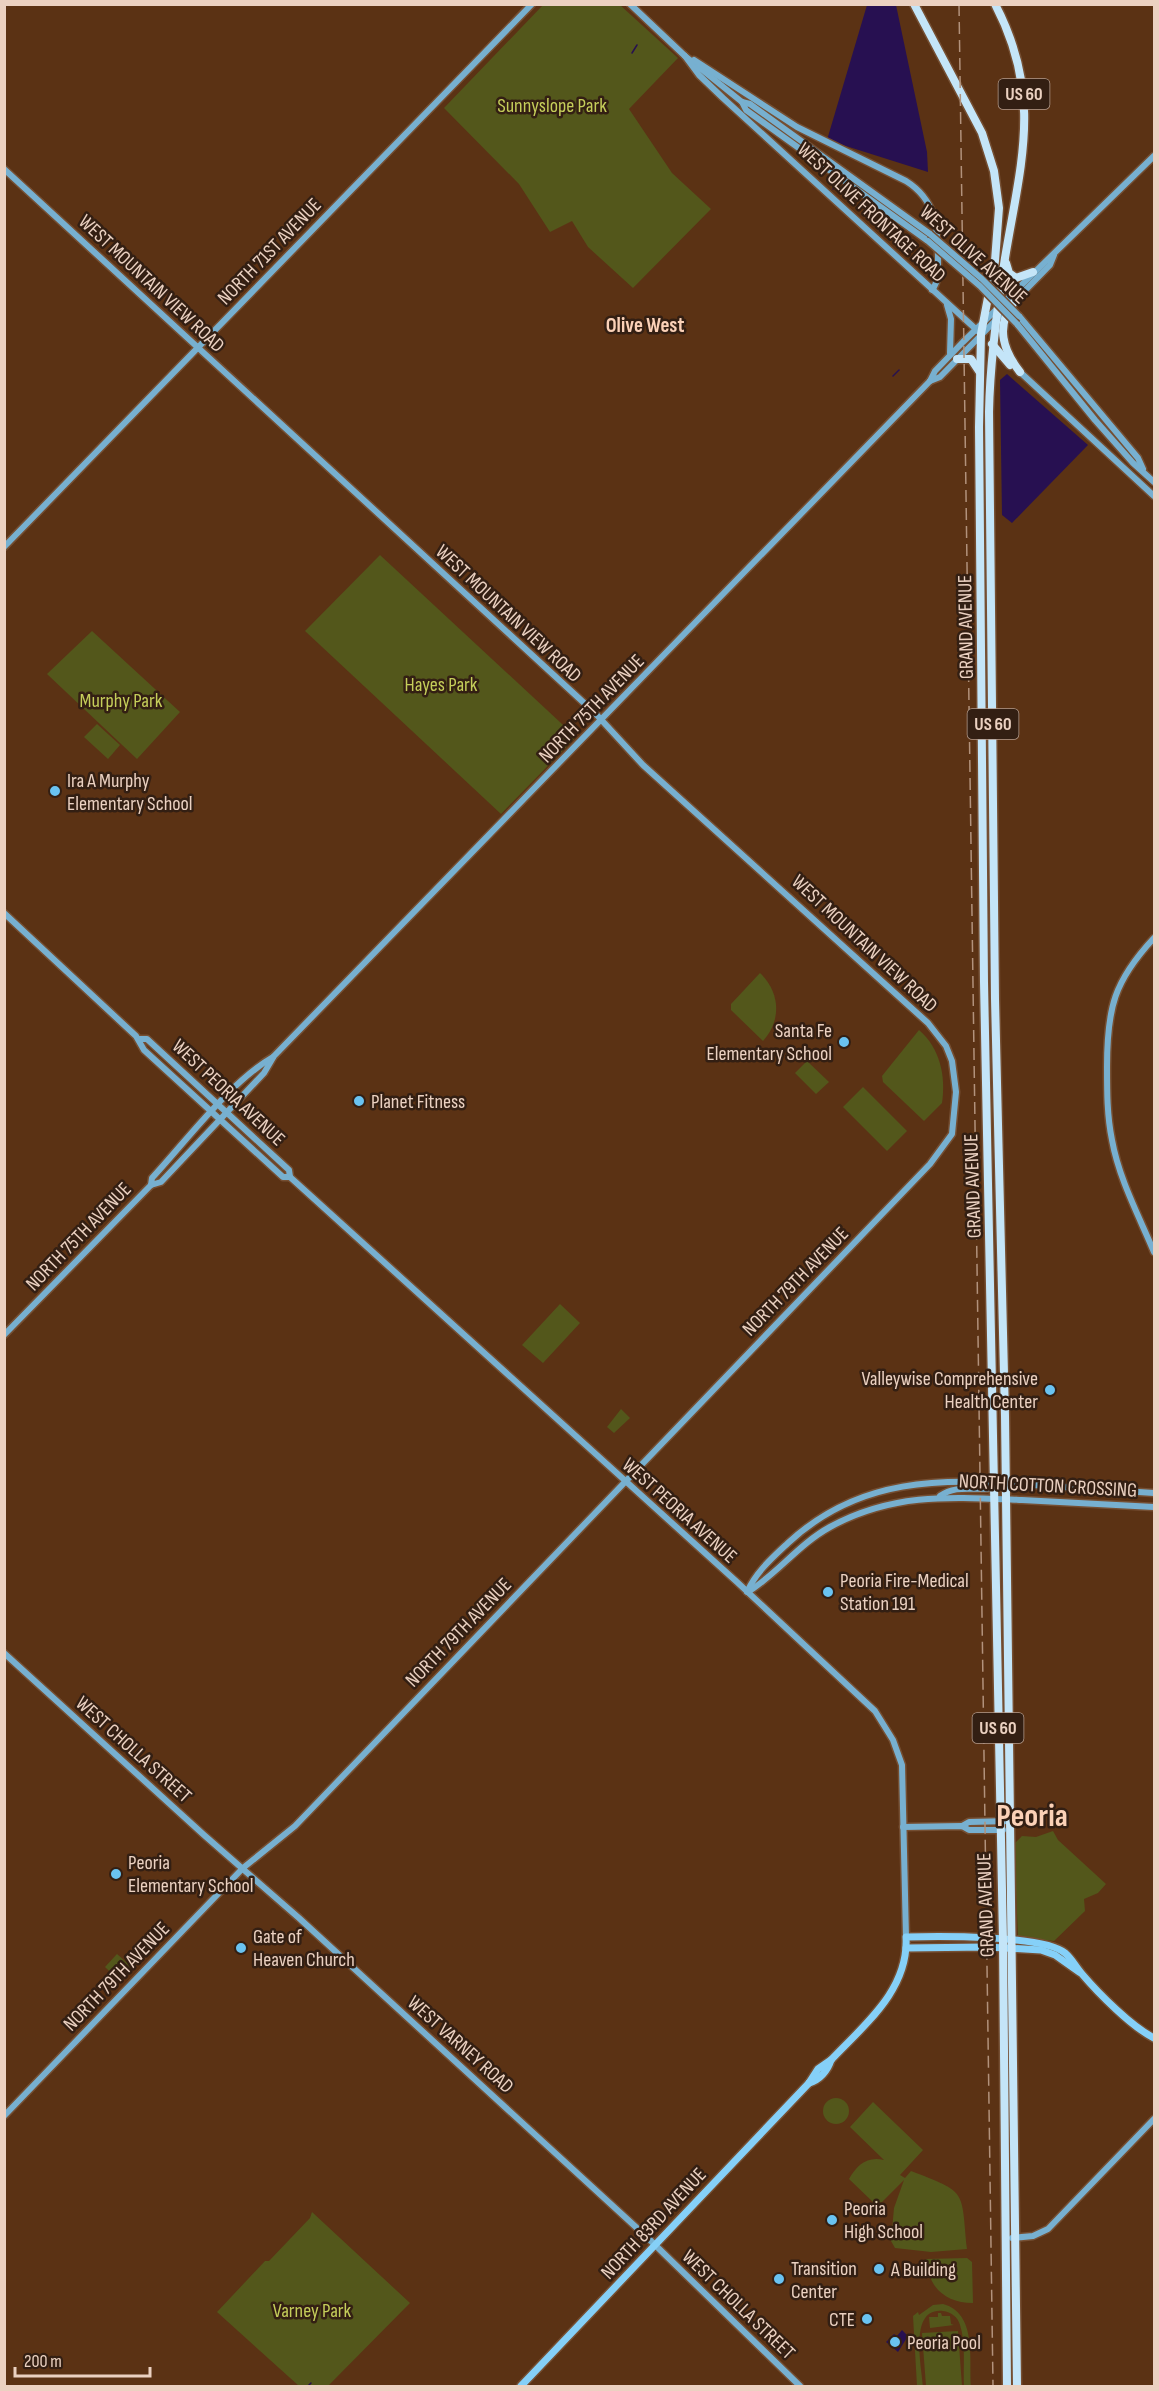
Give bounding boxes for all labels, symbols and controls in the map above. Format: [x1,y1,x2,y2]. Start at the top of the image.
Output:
road number: US 60 [998,79,1050,109]
park label: Sunnyslope Park [497,94,607,118]
street label: WEST OLIVE FRONTAGE ROAD [792,138,950,288]
street label: NORTH 71ST AVENUE [213,193,327,310]
street label: WEST OLIVE AVENUE [915,200,1032,309]
street label: WEST MOUNTAIN VIEW ROAD [73,210,229,358]
district label: Olive West [606,313,684,338]
street label: WEST MOUNTAIN VIEW ROAD [430,540,586,688]
street label: GRAND AVENUE [953,575,979,679]
street label: NORTH 75TH AVENUE [534,649,650,768]
park label: Hayes Park [405,673,478,697]
park label: Murphy Park [80,689,163,713]
road number: US 60 [968,709,1018,739]
place label: Ira A Murphy Elementary School [67,769,193,816]
marker: Ira A Murphy Elementary School [48,784,62,798]
street label: WEST MOUNTAIN VIEW ROAD [786,870,942,1018]
place label: Santa Fe Elementary School [706,1019,832,1066]
street label: WEST PEORIA AVENUE [167,1034,290,1151]
marker: Santa Fe Elementary School [837,1035,851,1049]
place label: Planet Fitness [371,1090,465,1114]
marker: Planet Fitness [352,1094,366,1108]
street label: GRAND AVENUE [959,1133,987,1239]
street label: NORTH 75TH AVENUE [21,1177,137,1296]
street label: NORTH 79TH AVENUE [738,1222,854,1341]
place label: Valleywise Comprehensive Health Center [861,1367,1038,1414]
marker: Valleywise Comprehensive Health Center [1043,1383,1057,1397]
street label: WEST PEORIA AVENUE [617,1453,742,1568]
street label: NORTH COTTON CROSSING [958,1469,1138,1503]
place label: Peoria Fire-Medical Station 191 [840,1569,969,1616]
street label: NORTH 79TH AVENUE [401,1573,517,1692]
marker: Peoria Fire-Medical Station 191 [821,1585,835,1599]
street label: WEST CHOLLA STREET [70,1691,196,1808]
road number: US 60 [972,1713,1024,1743]
district label: Peoria [996,1797,1068,1836]
place label: Peoria Elementary School [128,1851,254,1898]
street label: GRAND AVENUE [972,1852,1000,1958]
marker: Peoria Elementary School [109,1867,123,1881]
street label: NORTH 79TH AVENUE [59,1917,175,2036]
place label: Gate of Heaven Church [253,1925,355,1972]
marker: Gate of Heaven Church [234,1941,248,1955]
street label: WEST VARNEY ROAD [402,1991,518,2099]
street label: NORTH 83RD AVENUE [596,2163,711,2284]
place label: Peoria High School [844,2197,923,2244]
marker: Peoria High School [825,2213,839,2227]
street label: WEST CHOLLA STREET [677,2245,800,2365]
place label: Transition Center [791,2257,857,2304]
place label: A Building [890,2258,956,2282]
marker: A Building [872,2262,886,2276]
marker: Transition Center [772,2272,786,2286]
park label: Varney Park [273,2299,352,2323]
place label: CTE [829,2308,855,2332]
marker: CTE [860,2312,874,2326]
place label: Peoria Pool [907,2331,981,2355]
marker: Peoria Pool [888,2335,902,2349]
scale bar [15,2340,150,2378]
text: 200 m [24,2351,62,2372]

